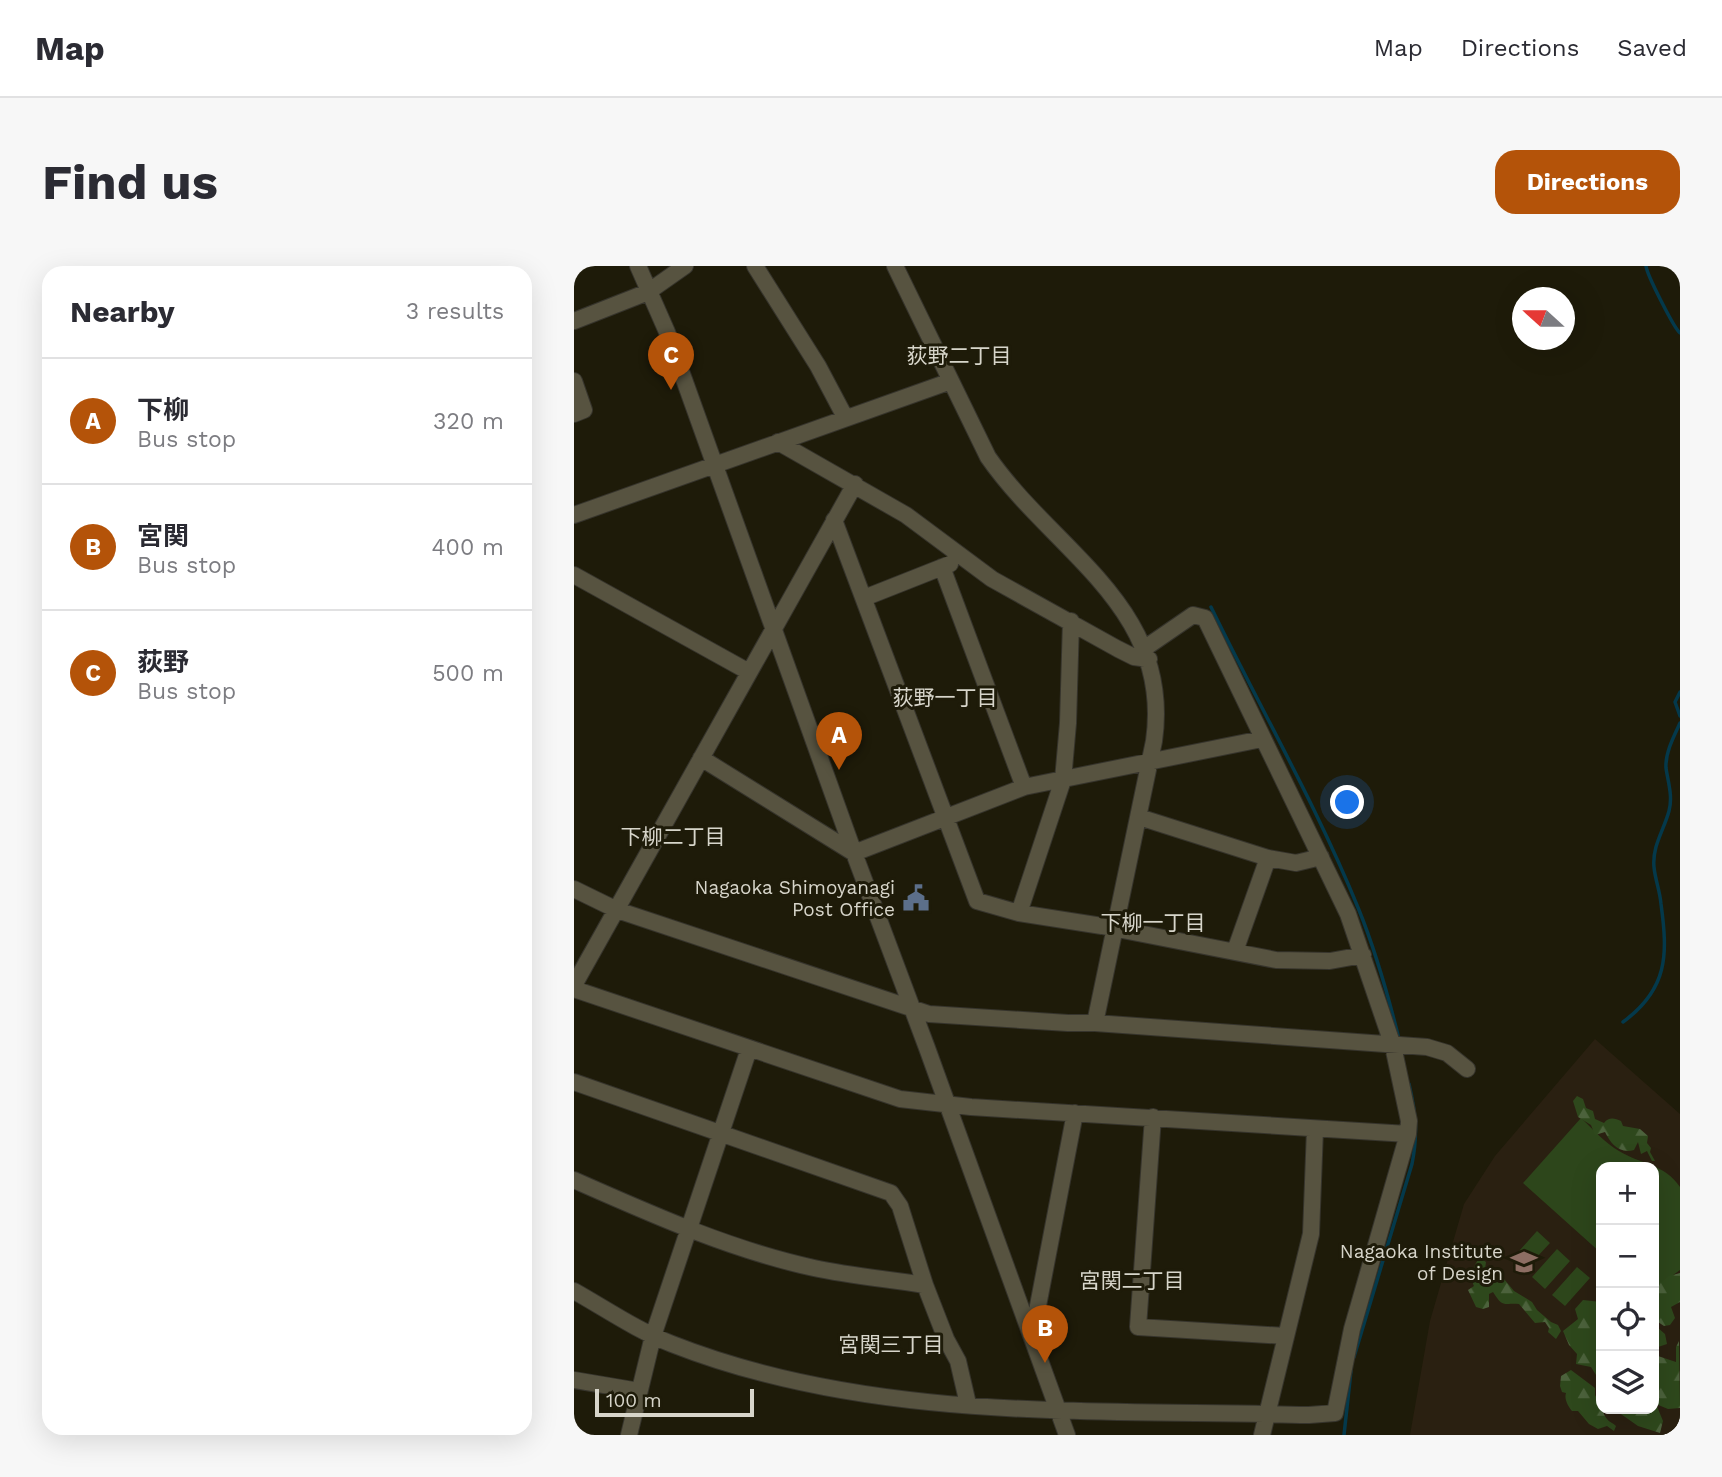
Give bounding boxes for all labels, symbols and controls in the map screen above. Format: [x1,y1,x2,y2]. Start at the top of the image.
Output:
text: Map [35,29,105,68]
text: Map [1374,34,1423,62]
text: Directions [1461,34,1579,62]
text: Saved [1617,34,1687,62]
button: Directions [1495,150,1680,214]
text: Find us [42,153,218,211]
north arrow [1512,287,1575,350]
text: Nearby [70,294,175,329]
text: 3 results [406,298,504,325]
pin: C [648,332,694,390]
district label: 荻野二丁目 [907,343,1012,368]
text: 下柳 [137,395,189,425]
text: A [85,408,101,435]
text: 320 m [433,408,504,435]
text: Bus stop [137,426,236,453]
text: 宮関 [137,521,189,551]
text: B [85,534,101,561]
text: 400 m [432,534,504,561]
text: Bus stop [137,552,236,579]
text: 荻野 [137,647,189,677]
text: C [85,660,101,687]
text: 500 m [432,660,504,687]
text: Bus stop [137,678,236,705]
district label: 荻野一丁目 [893,685,998,710]
pin: A [816,712,862,770]
your location [1330,785,1364,819]
district label: 下柳二丁目 [621,824,726,849]
place label: Nagaoka Shimoyanagi Post Office [695,876,895,921]
public building icon: Nagaoka Shimoyanagi Post Office [901,883,931,913]
district label: 下柳一丁目 [1101,910,1206,935]
map controls [1596,1162,1659,1414]
button: + [1596,1162,1659,1225]
button: − [1596,1225,1659,1288]
place label: Nagaoka Institute of Design [1340,1240,1503,1285]
school or university icon: Nagaoka Institute of Design [1509,1247,1539,1277]
district label: 宮関二丁目 [1080,1268,1185,1293]
button: locate [1596,1288,1659,1351]
pin: B [1022,1305,1068,1363]
district label: 宮関三丁目 [839,1332,944,1357]
button: layers [1596,1351,1659,1414]
scale bar [595,1386,754,1418]
text: 100 m [606,1389,662,1412]

